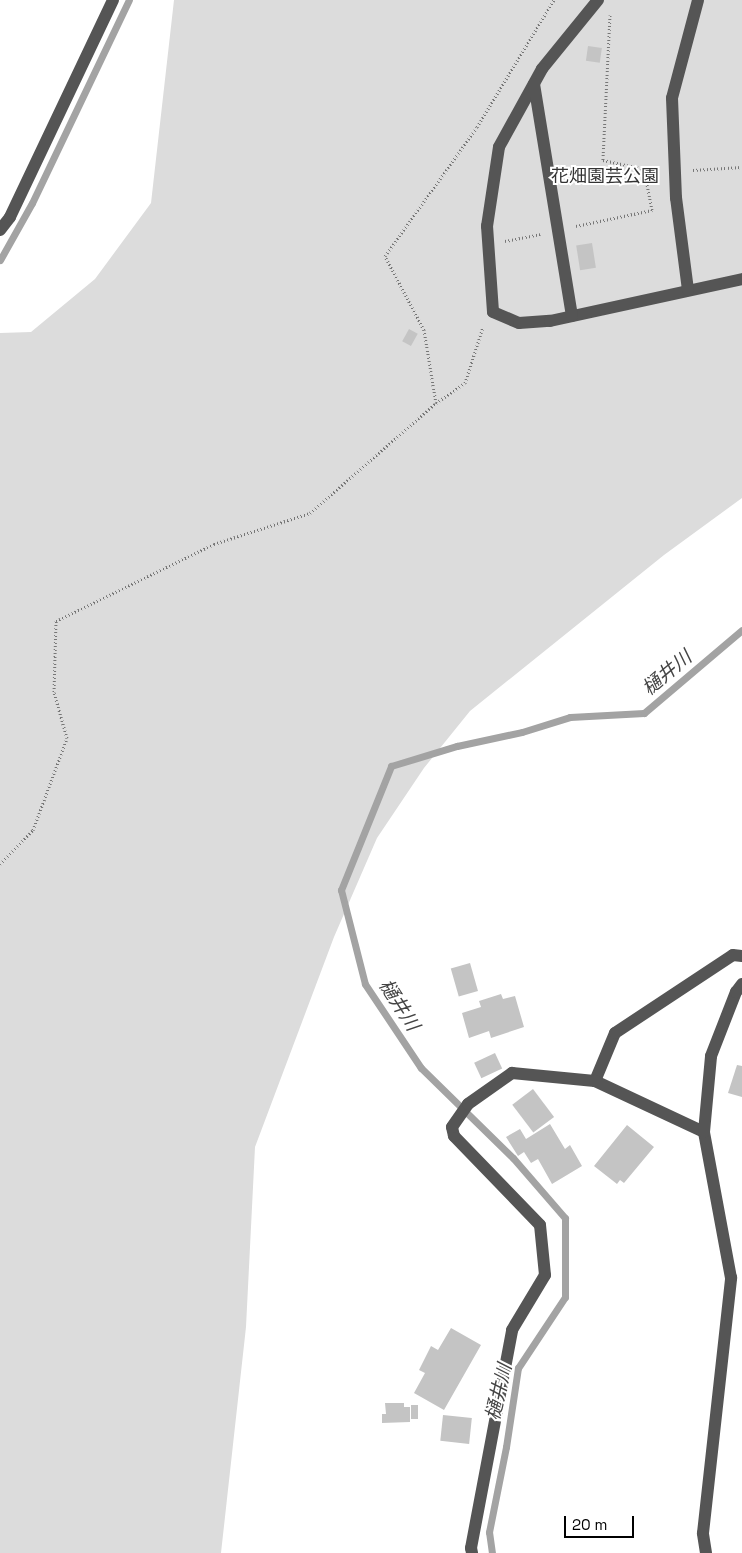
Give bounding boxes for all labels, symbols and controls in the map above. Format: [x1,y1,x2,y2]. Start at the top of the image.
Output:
park label: 花畑園芸公園 [551,165,659,187]
water label: 樋井川 [638,646,696,700]
water label: 樋井川 [374,975,424,1035]
water label: 樋井川 [481,1362,517,1422]
scale bar [567,1506,637,1538]
text: 20 m [572,1515,607,1534]

